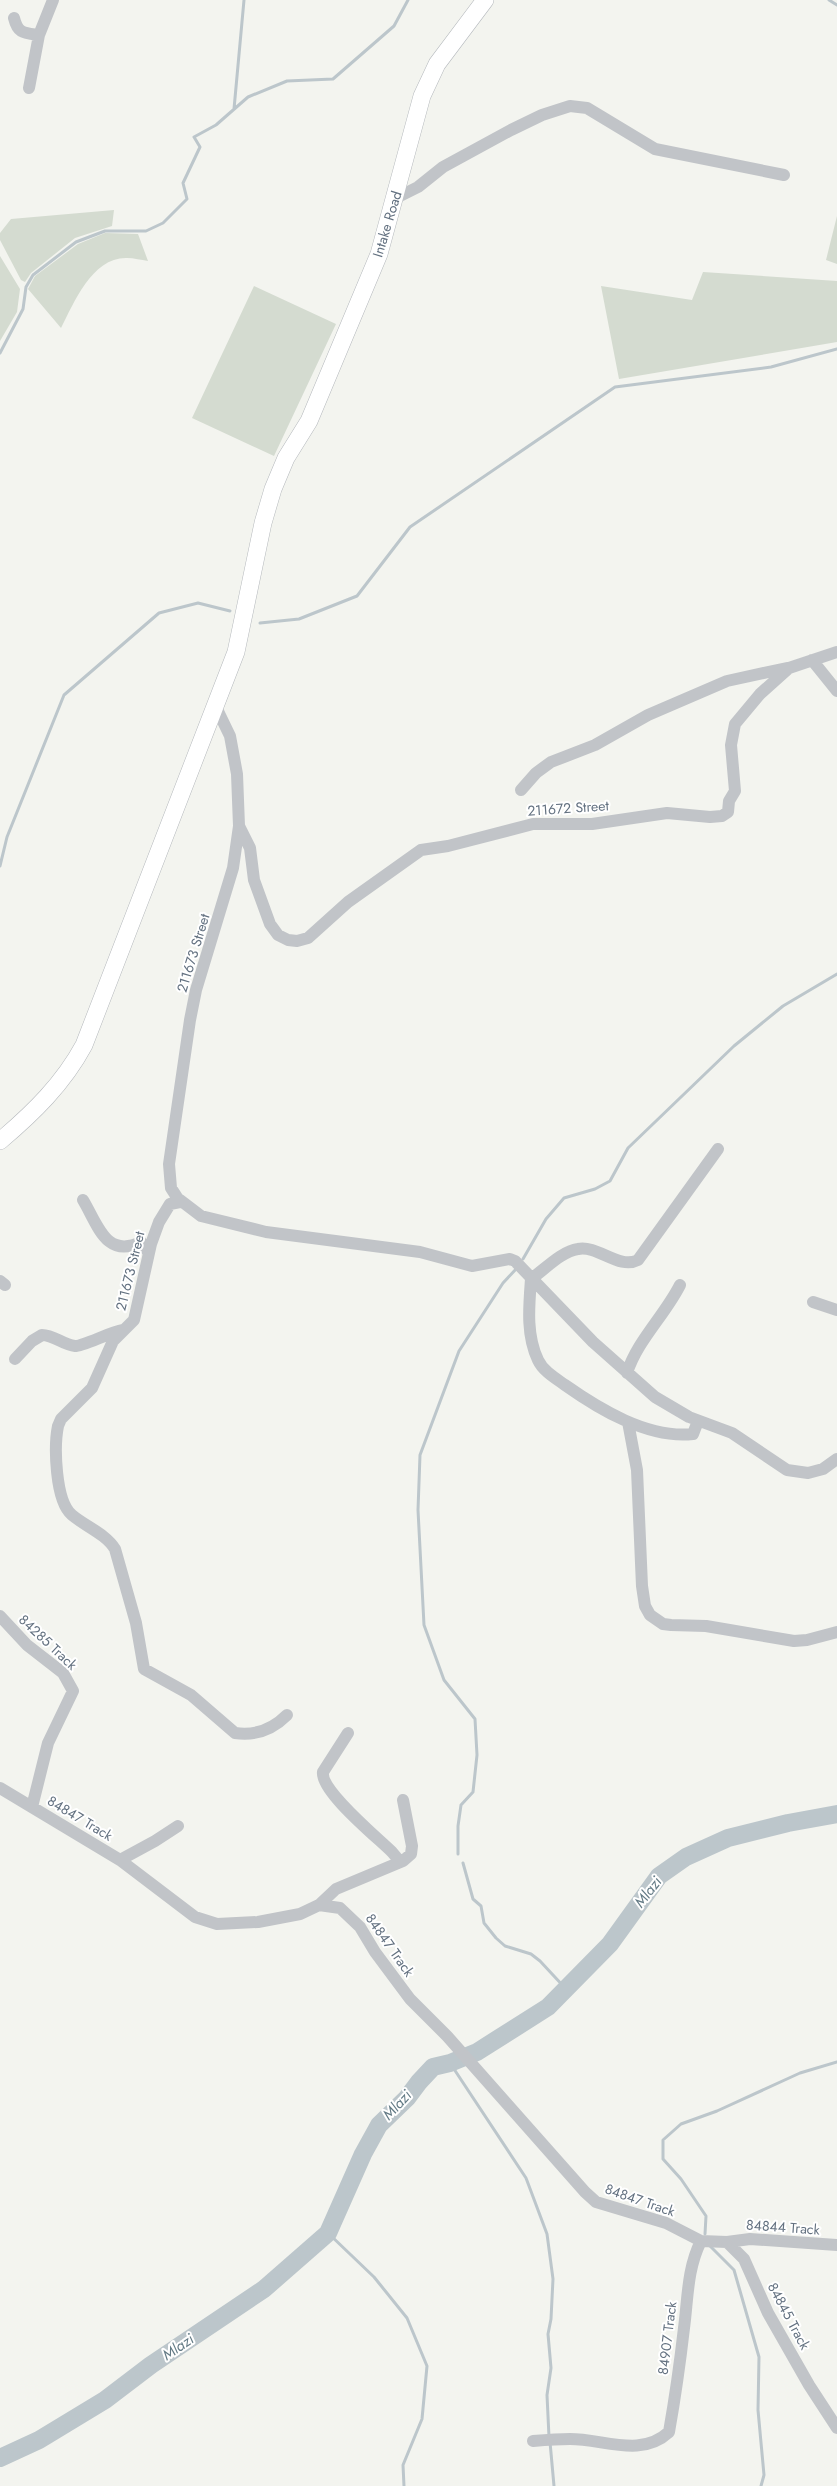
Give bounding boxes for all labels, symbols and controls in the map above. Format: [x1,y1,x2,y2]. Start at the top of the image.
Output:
street label: Intake Road [367,188,407,260]
street label: 211672 Street [527,795,610,821]
street label: 211673 Street [172,911,215,995]
street label: 211673 Street [110,1229,150,1313]
street label: 84285 Track [14,1610,82,1675]
street label: 84847 Track [44,1791,117,1846]
water label: Mlazi [629,1872,667,1912]
street label: 84847 Track [361,1909,420,1981]
water label: Mlazi [377,2085,417,2125]
street label: 84847 Track [602,2179,679,2222]
street label: 84844 Track [746,2214,821,2240]
street label: 84845 Track [763,2279,815,2354]
street label: 84907 Track [653,2299,682,2376]
water label: Mlazi [158,2328,198,2366]

